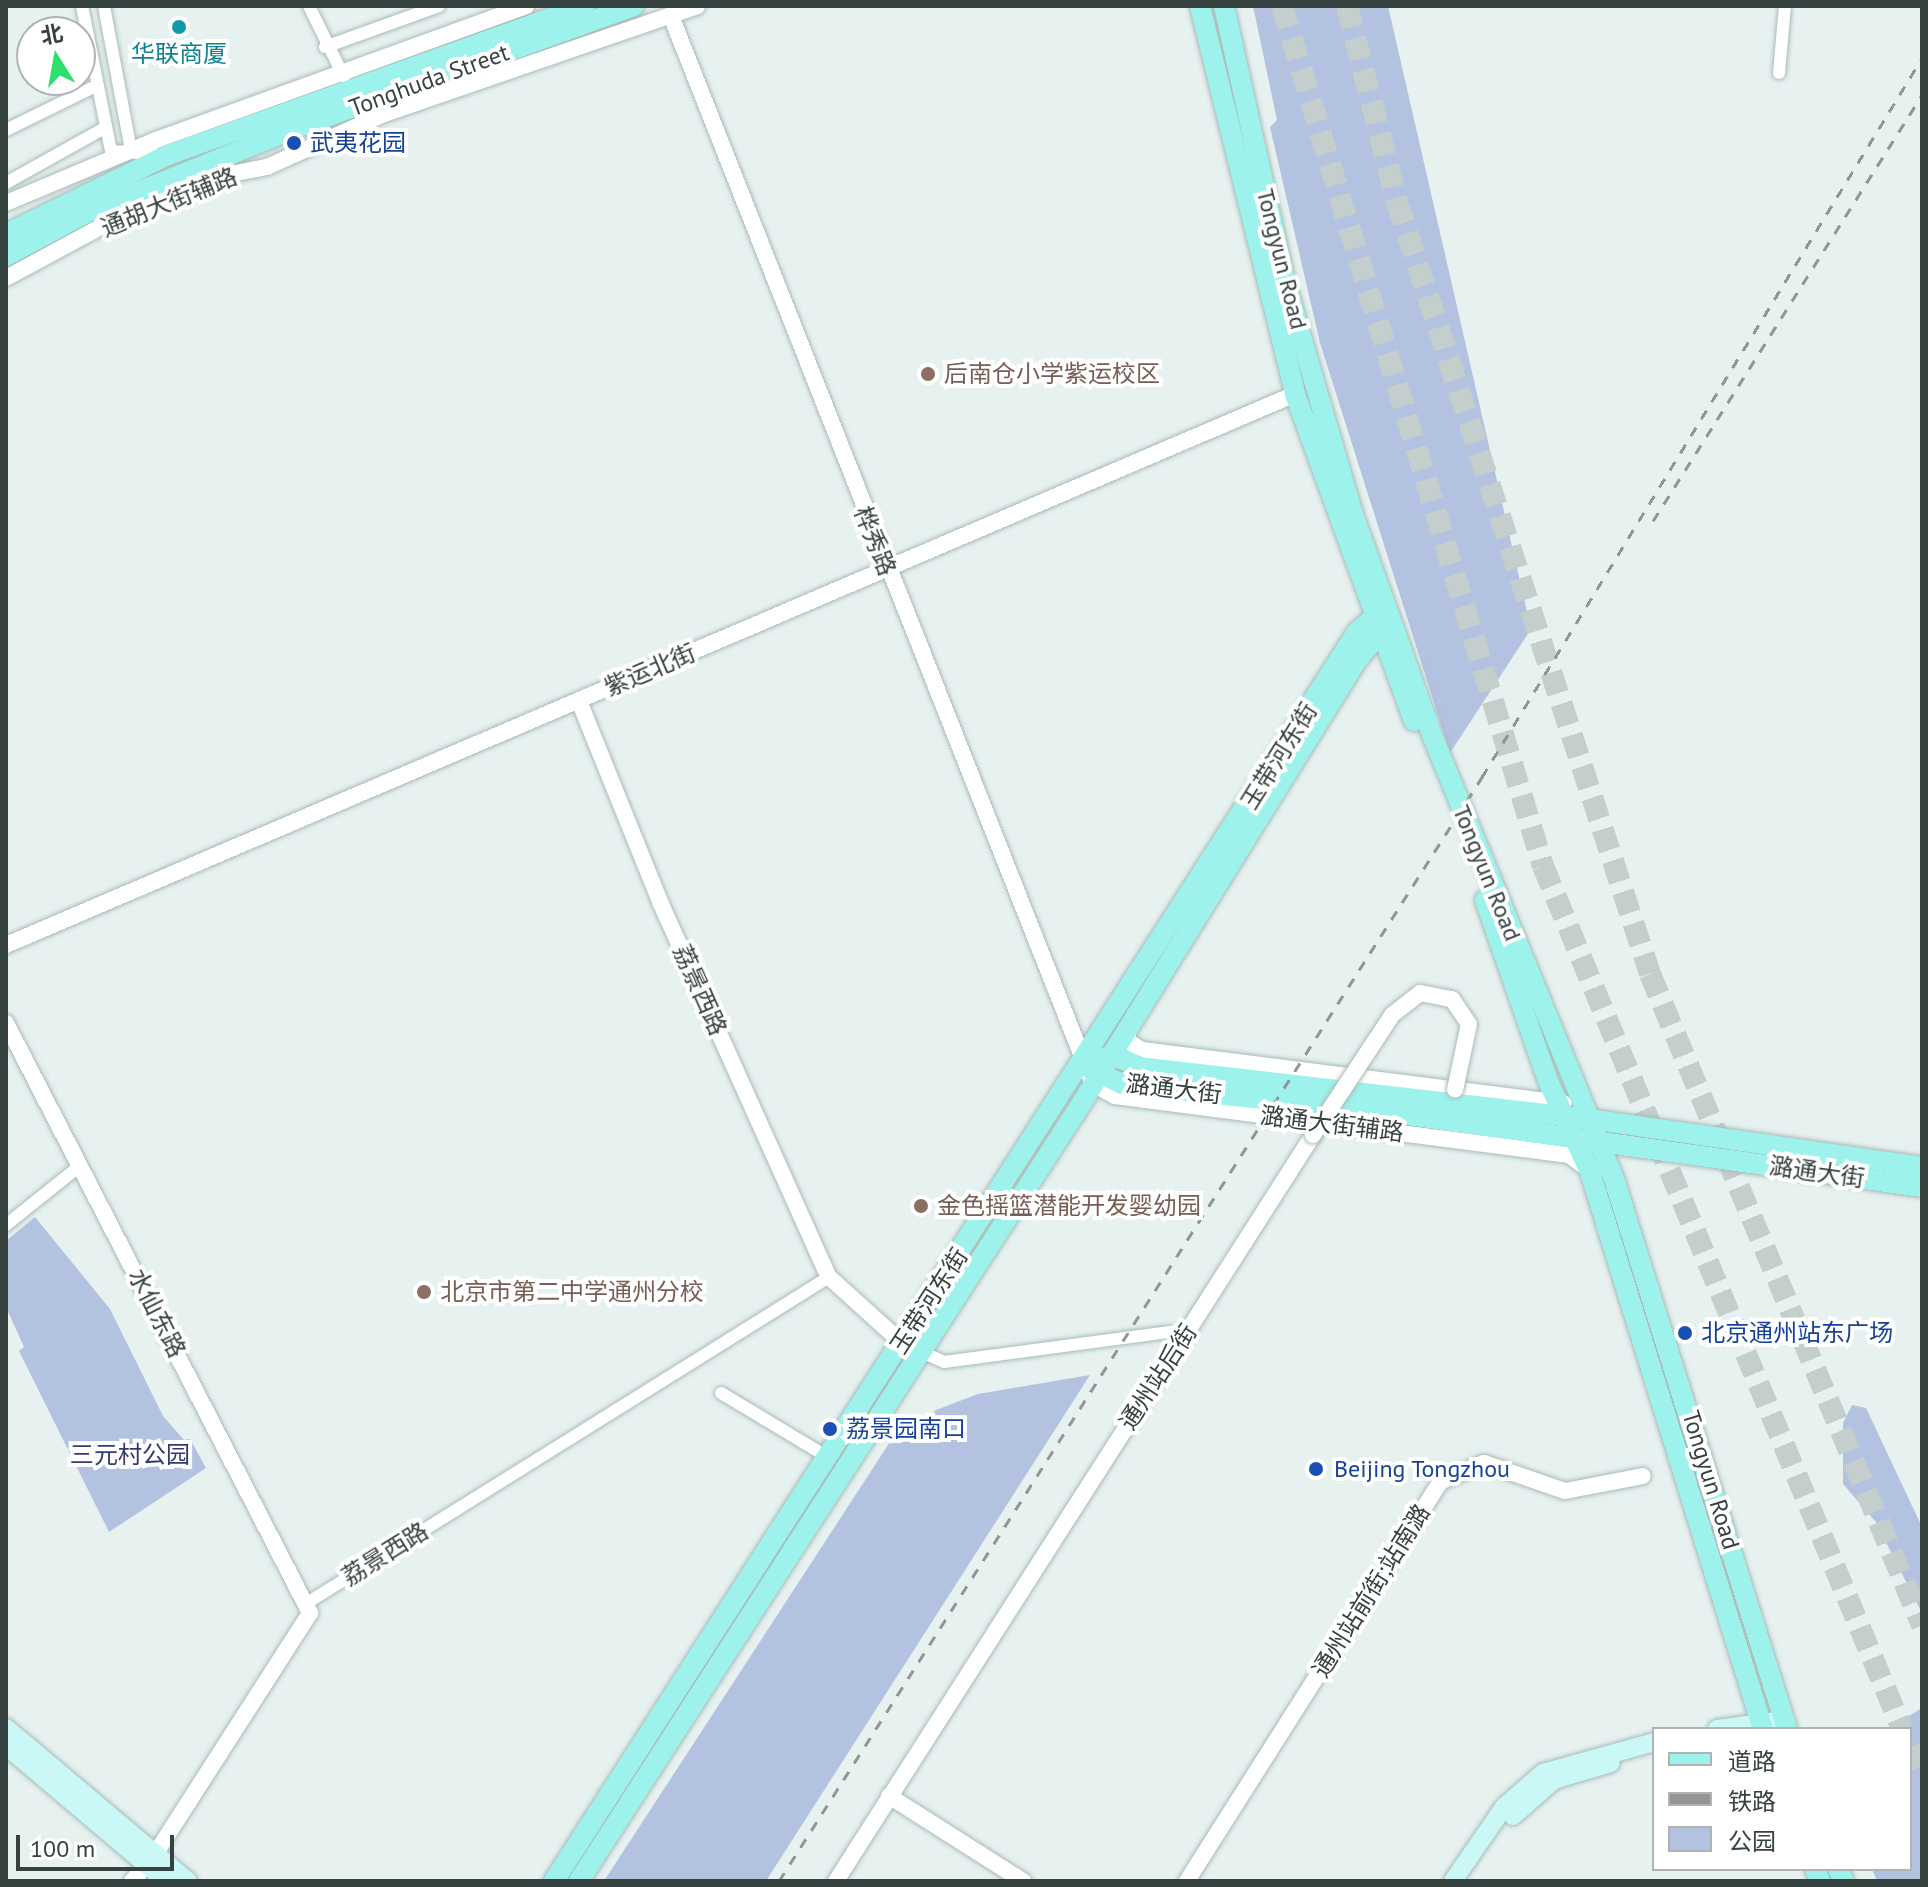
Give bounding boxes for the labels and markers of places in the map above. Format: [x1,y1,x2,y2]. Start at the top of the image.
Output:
marker: 华联商厦 [170,18,188,36]
place label: 华联商厦 [131,40,227,68]
place label: 武夷花园 [310,129,406,157]
marker: 武夷花园 [285,134,303,152]
place label: 后南仓小学紫运校区 [944,360,1160,388]
marker: 后南仓小学紫运校区 [919,365,937,383]
place label: 金色摇篮潜能开发婴幼园 [937,1192,1201,1220]
marker: 金色摇篮潜能开发婴幼园 [912,1197,930,1215]
place label: 北京市第二中学通州分校 [440,1278,704,1306]
marker: 北京市第二中学通州分校 [415,1283,433,1301]
place label: 北京通州站东广场 [1701,1319,1893,1347]
marker: 北京通州站东广场 [1676,1324,1694,1342]
place label: 荔景园南口 [846,1415,966,1443]
marker: 荔景园南口 [821,1420,839,1438]
place label: Beijing Tongzhou [1334,1455,1511,1483]
marker: Beijing Tongzhou [1305,1458,1327,1480]

